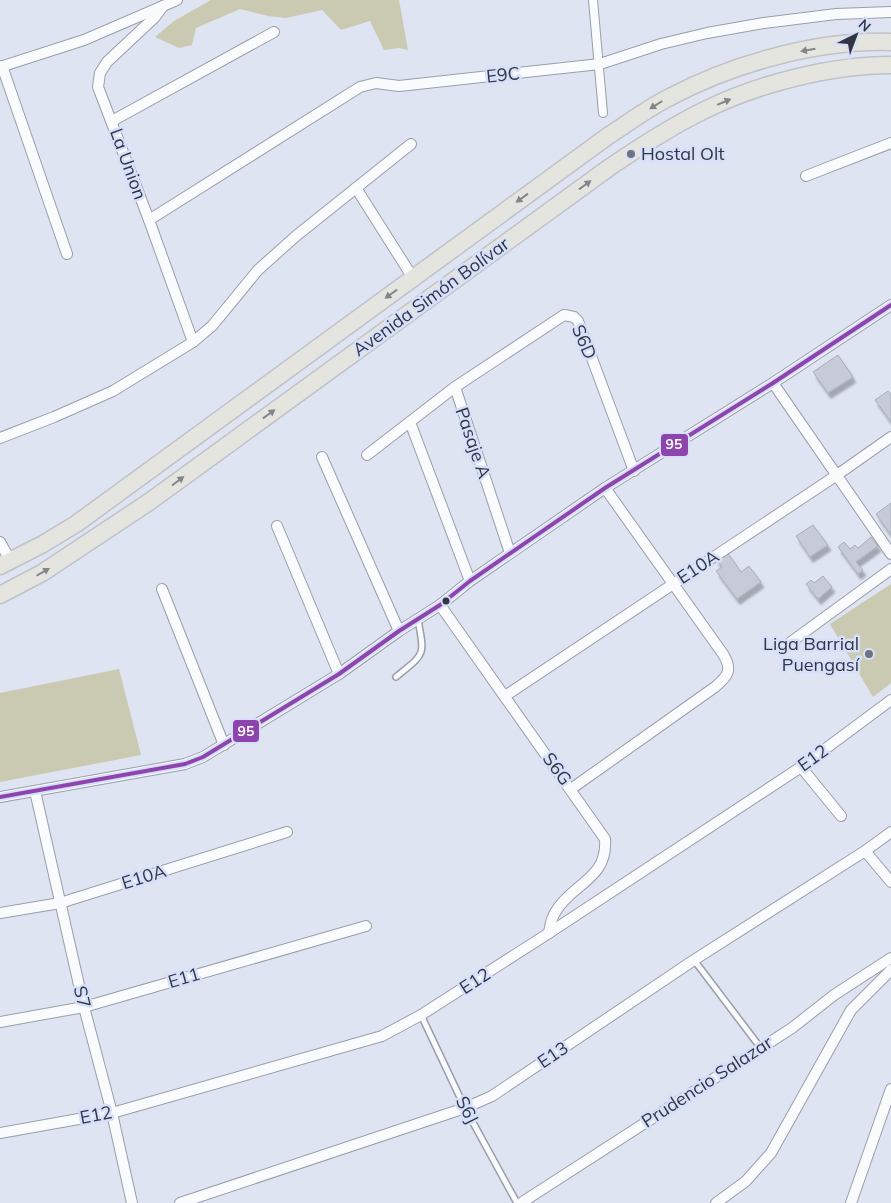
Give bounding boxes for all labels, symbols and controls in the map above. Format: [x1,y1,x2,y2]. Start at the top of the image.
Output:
north arrow [831,10,881,60]
text: N [855,15,875,36]
one-way arrow [799,47,815,55]
street label: E9C [485,61,521,88]
one-way arrow [717,97,731,105]
one-way arrow [649,101,662,110]
street label: La Union [105,125,152,203]
place label: Hostal Olt [641,142,724,165]
marker: Hostal Olt [625,148,637,160]
one-way arrow [578,180,591,191]
one-way arrow [515,193,529,203]
street label: Avenida Simón Bolívar [348,232,514,361]
one-way arrow [384,289,398,299]
street label: S6D [567,321,602,363]
street label: Pasaje A [451,404,496,481]
one-way arrow [262,409,276,419]
line badge: 95 [660,433,689,457]
text: 95 [666,435,682,453]
one-way arrow [171,476,184,487]
street label: E10A [672,545,723,589]
one-way arrow [37,568,50,577]
unlabelled marker [441,596,451,606]
place label: Liga Barrial Puengasí [763,632,861,676]
marker: Liga Barrial Puengasí [863,648,875,660]
line badge: 95 [232,719,260,743]
text: 95 [238,722,254,740]
street label: E12 [793,739,832,776]
street label: S6G [538,748,577,790]
street label: E10A [119,859,169,894]
street label: E11 [165,962,203,993]
street label: E12 [455,962,494,999]
street label: S7 [69,983,96,1010]
street label: Prudencio Salazar [637,1030,777,1132]
street label: E13 [533,1036,572,1073]
street label: S6J [451,1092,484,1127]
street label: E12 [78,1100,114,1129]

